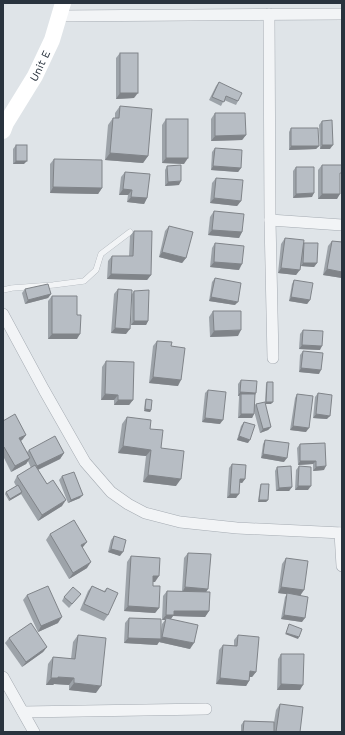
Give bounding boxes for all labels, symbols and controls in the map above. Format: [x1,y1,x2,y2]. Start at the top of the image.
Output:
street label: Unit E [27,48,53,84]

